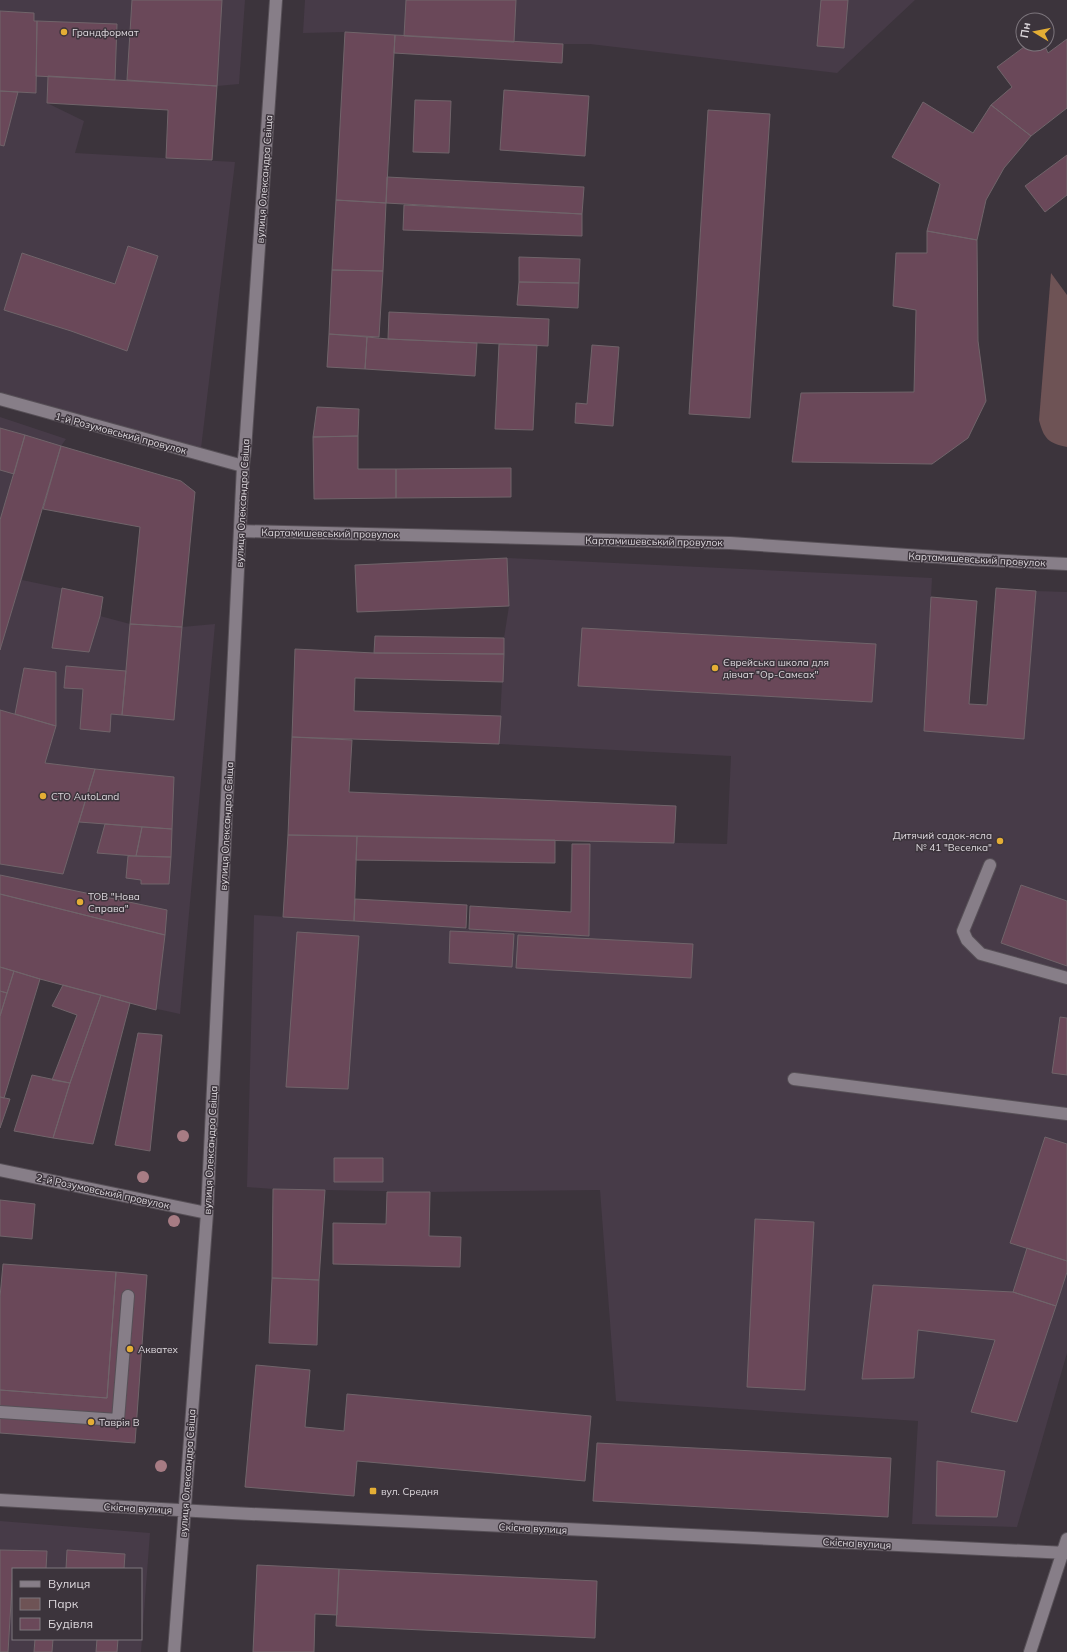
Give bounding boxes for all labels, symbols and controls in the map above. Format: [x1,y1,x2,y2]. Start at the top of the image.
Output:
north arrow [1015,12,1055,52]
text: Пн [1017,21,1033,39]
place label: Грандформат [72,26,139,39]
marker: Грандформат [59,27,69,37]
street label: вулиця Олександра Свіща [254,114,275,244]
street label: 1-й Розумовський провулок [54,410,189,457]
street label: вулиця Олександра Свіща [233,438,252,568]
street label: Картамишевський провулок [261,526,399,541]
street label: Картамишевський провулок [585,534,723,549]
street label: Картамишевський провулок [908,549,1047,570]
place label: Єврейська школа для дівчат "Ор-Самєах" [723,656,829,681]
marker: Єврейська школа для дівчат "Ор-Самєах" [710,663,720,673]
street label: вулиця Олександра Свіща [217,761,236,891]
place label: СТО AutoLand [51,790,119,803]
marker: СТО AutoLand [38,791,48,801]
place label: Дитячий садок-ясла № 41 "Веселка" [893,829,992,854]
marker: Дитячий садок-ясла № 41 "Веселка" [995,836,1005,846]
place label: ТОВ "Нова Справа" [88,890,140,915]
marker: ТОВ "Нова Справа" [75,897,85,907]
street label: вулиця Олександра Свіща [201,1085,220,1215]
street label: 2-й Розумовський провулок [35,1171,171,1212]
place label: Акватех [138,1343,178,1356]
marker: Акватех [125,1344,135,1354]
street label: вулиця Олександра Свіща [177,1408,198,1538]
place label: Таврія В [99,1416,140,1429]
marker: Таврія В [86,1417,96,1427]
place label: вул. Средня [381,1485,438,1498]
marker: вул. Средня [368,1486,378,1496]
street label: Cкісна вулиця [103,1500,173,1517]
street label: Cкісна вулиця [498,1520,568,1537]
street label: Cкісна вулиця [822,1535,892,1552]
legend [12,1568,142,1640]
text: Вулиця [48,1576,90,1591]
text: Парк [48,1596,79,1611]
text: Будівля [48,1616,93,1631]

